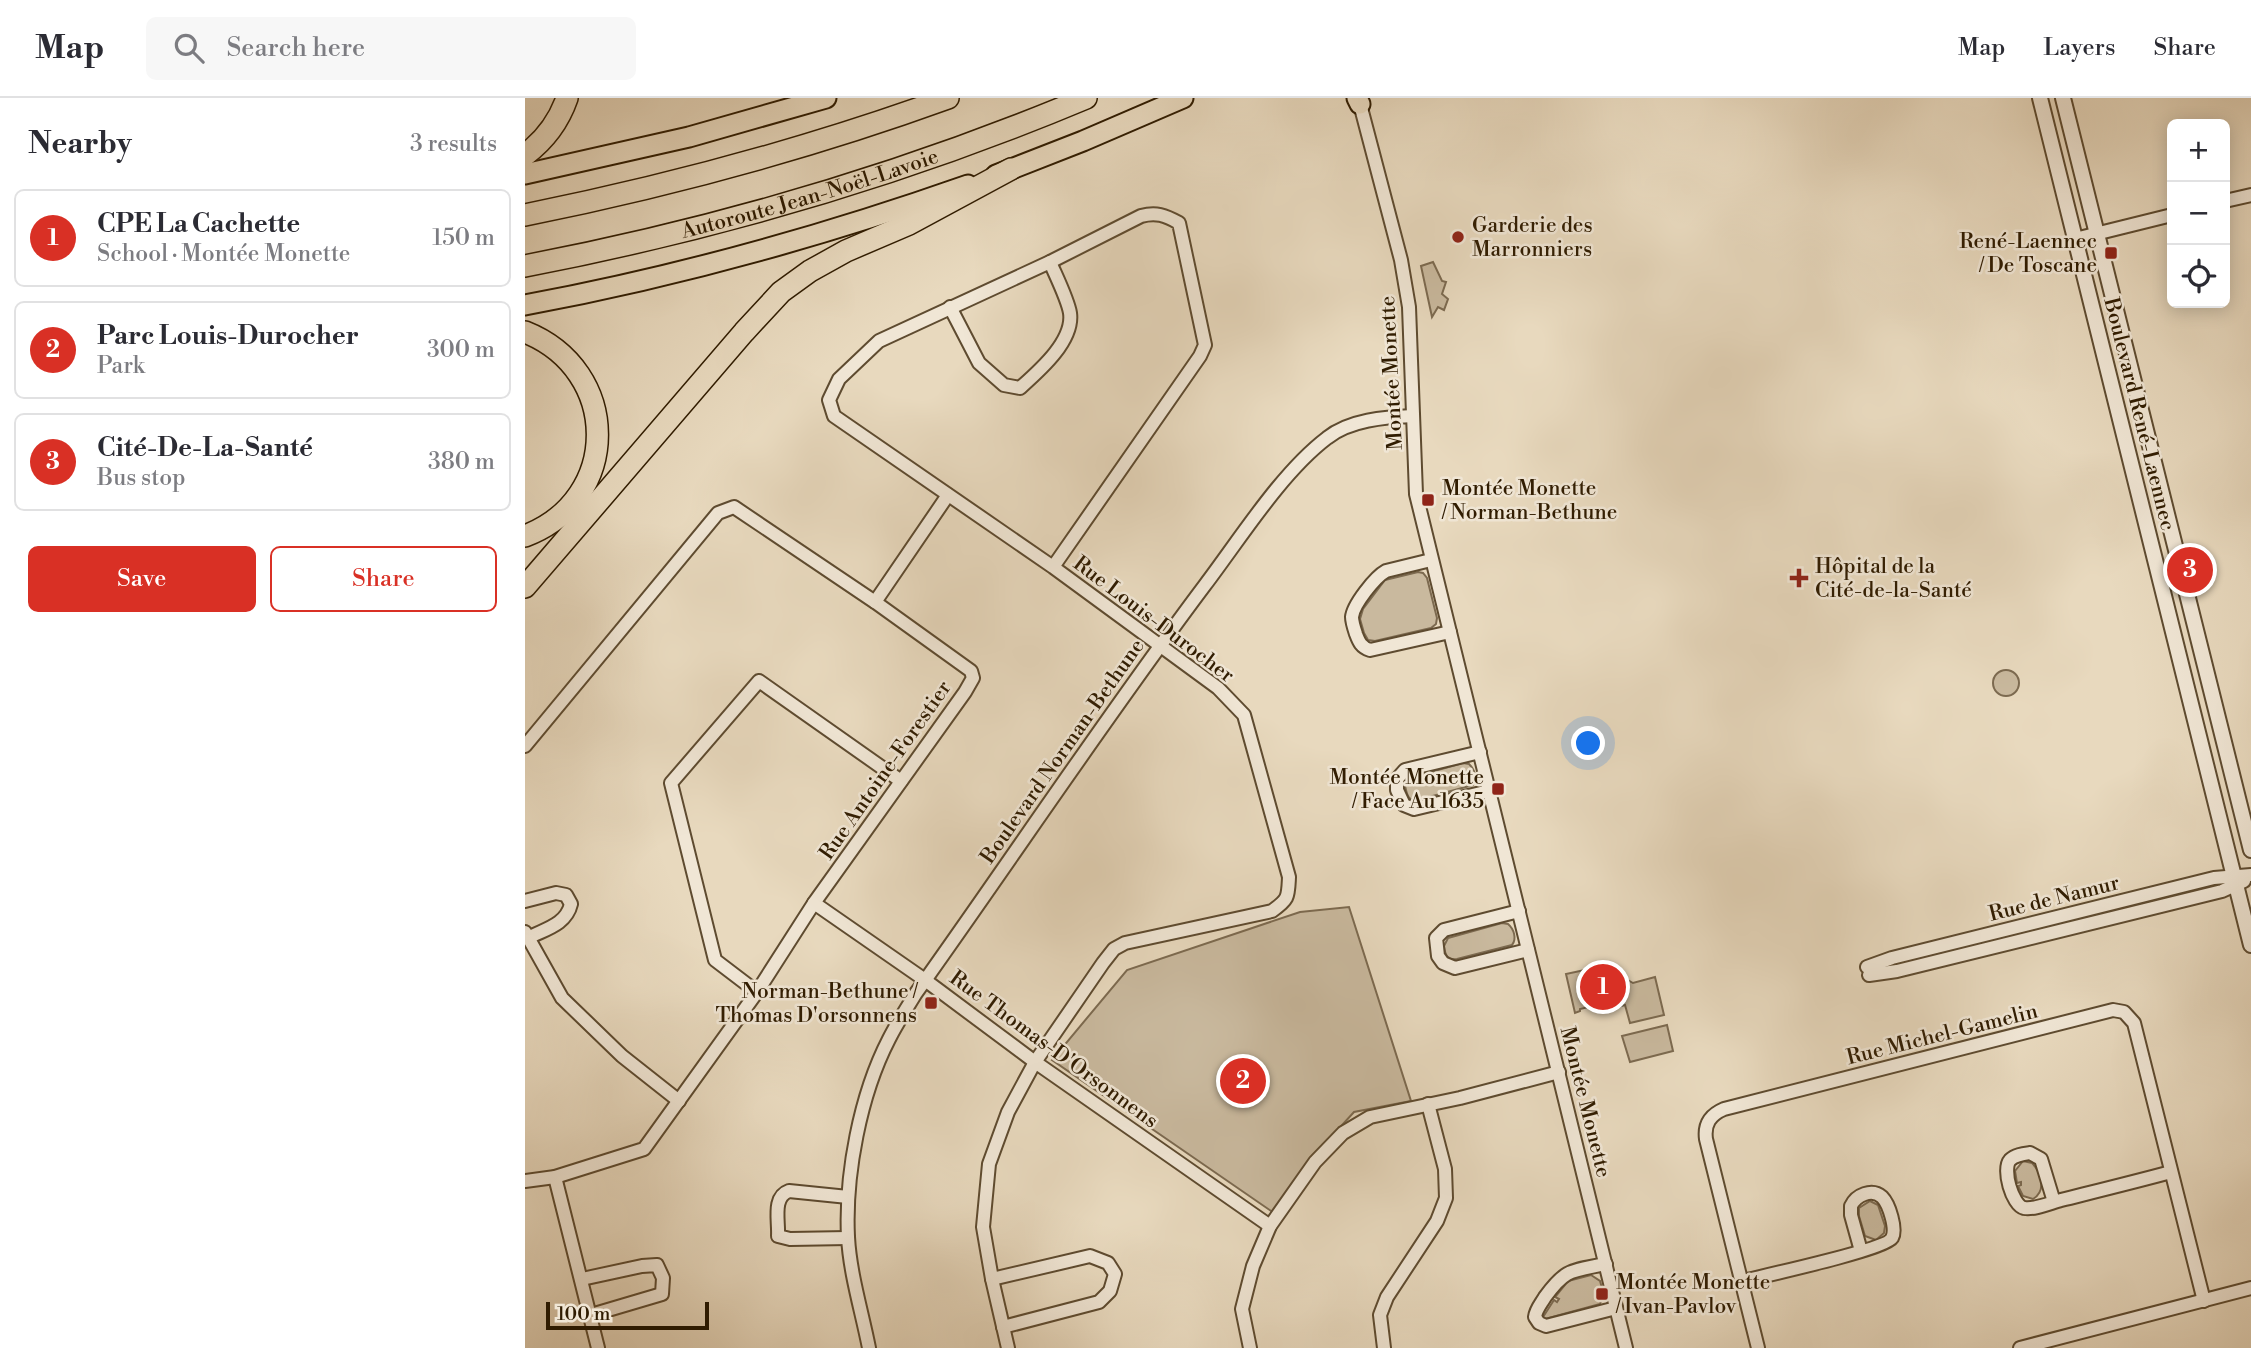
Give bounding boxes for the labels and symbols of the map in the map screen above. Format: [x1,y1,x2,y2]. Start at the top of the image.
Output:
street label: Autoroute Jean-Noël-Lavoie [678,144,942,245]
place label: Garderie des Marronniers [1472,213,1593,263]
marker: Garderie des Marronniers [1450,229,1466,245]
place label: René-Laennec / De Toscane [1959,229,2097,279]
marker: René-Laennec / De Toscane [2103,245,2119,261]
street label: Boulevard René-Laennec [2097,294,2181,533]
street label: Montée Monette [1375,295,1409,451]
place label: Montée Monette / Norman-Bethune [1441,476,1617,526]
marker: Montée Monette / Norman-Bethune [1420,492,1436,508]
pin: 3 [2167,544,2213,596]
street label: Rue Louis-Durocher [1068,551,1239,689]
place label: Hôpital de la Cité-de-la-Santé [1815,554,1972,604]
marker: Hôpital de la Cité-de-la-Santé [1789,568,1809,588]
street label: Boulevard Norman-Bethune [975,634,1150,870]
street label: Rue Antoine-Forestier [814,676,957,865]
your location [1571,726,1605,760]
place label: Montée Monette / Face Au 1635 [1330,765,1484,815]
marker: Montée Monette / Face Au 1635 [1490,781,1506,797]
street label: Rue de Namur [1986,870,2122,928]
pin: 1 [1580,961,1626,1013]
street label: Rue Thomas-D'Orsonnens [944,965,1163,1134]
place label: Norman-Bethune / Thomas D'orsonnens [716,979,919,1029]
marker: Norman-Bethune / Thomas D'orsonnens [923,995,939,1011]
street label: Rue Michel-Gamelin [1844,999,2041,1071]
street label: Montée Monette [1554,1024,1616,1180]
pin: 2 [1220,1055,1266,1107]
place label: Montée Monette / Ivan-Pavlov [1615,1270,1770,1320]
marker: Montée Monette / Ivan-Pavlov [1594,1286,1610,1302]
scale bar [546,1299,709,1331]

